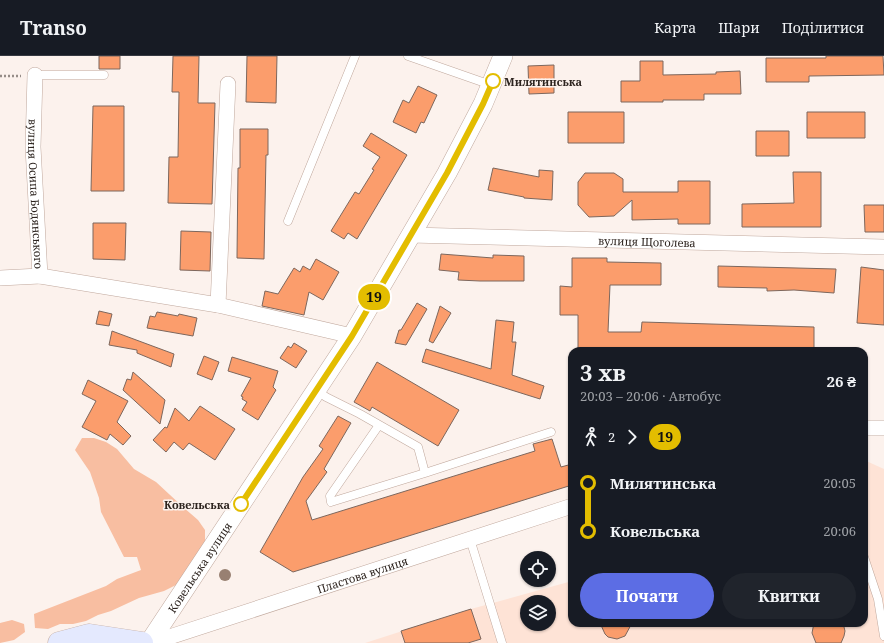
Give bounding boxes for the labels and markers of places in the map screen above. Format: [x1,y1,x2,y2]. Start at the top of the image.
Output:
marker: Милятинська [485,73,501,89]
place label: Милятинська [504,74,583,89]
marker: Ковельська [233,496,249,512]
place label: Ковельська [164,497,230,512]

